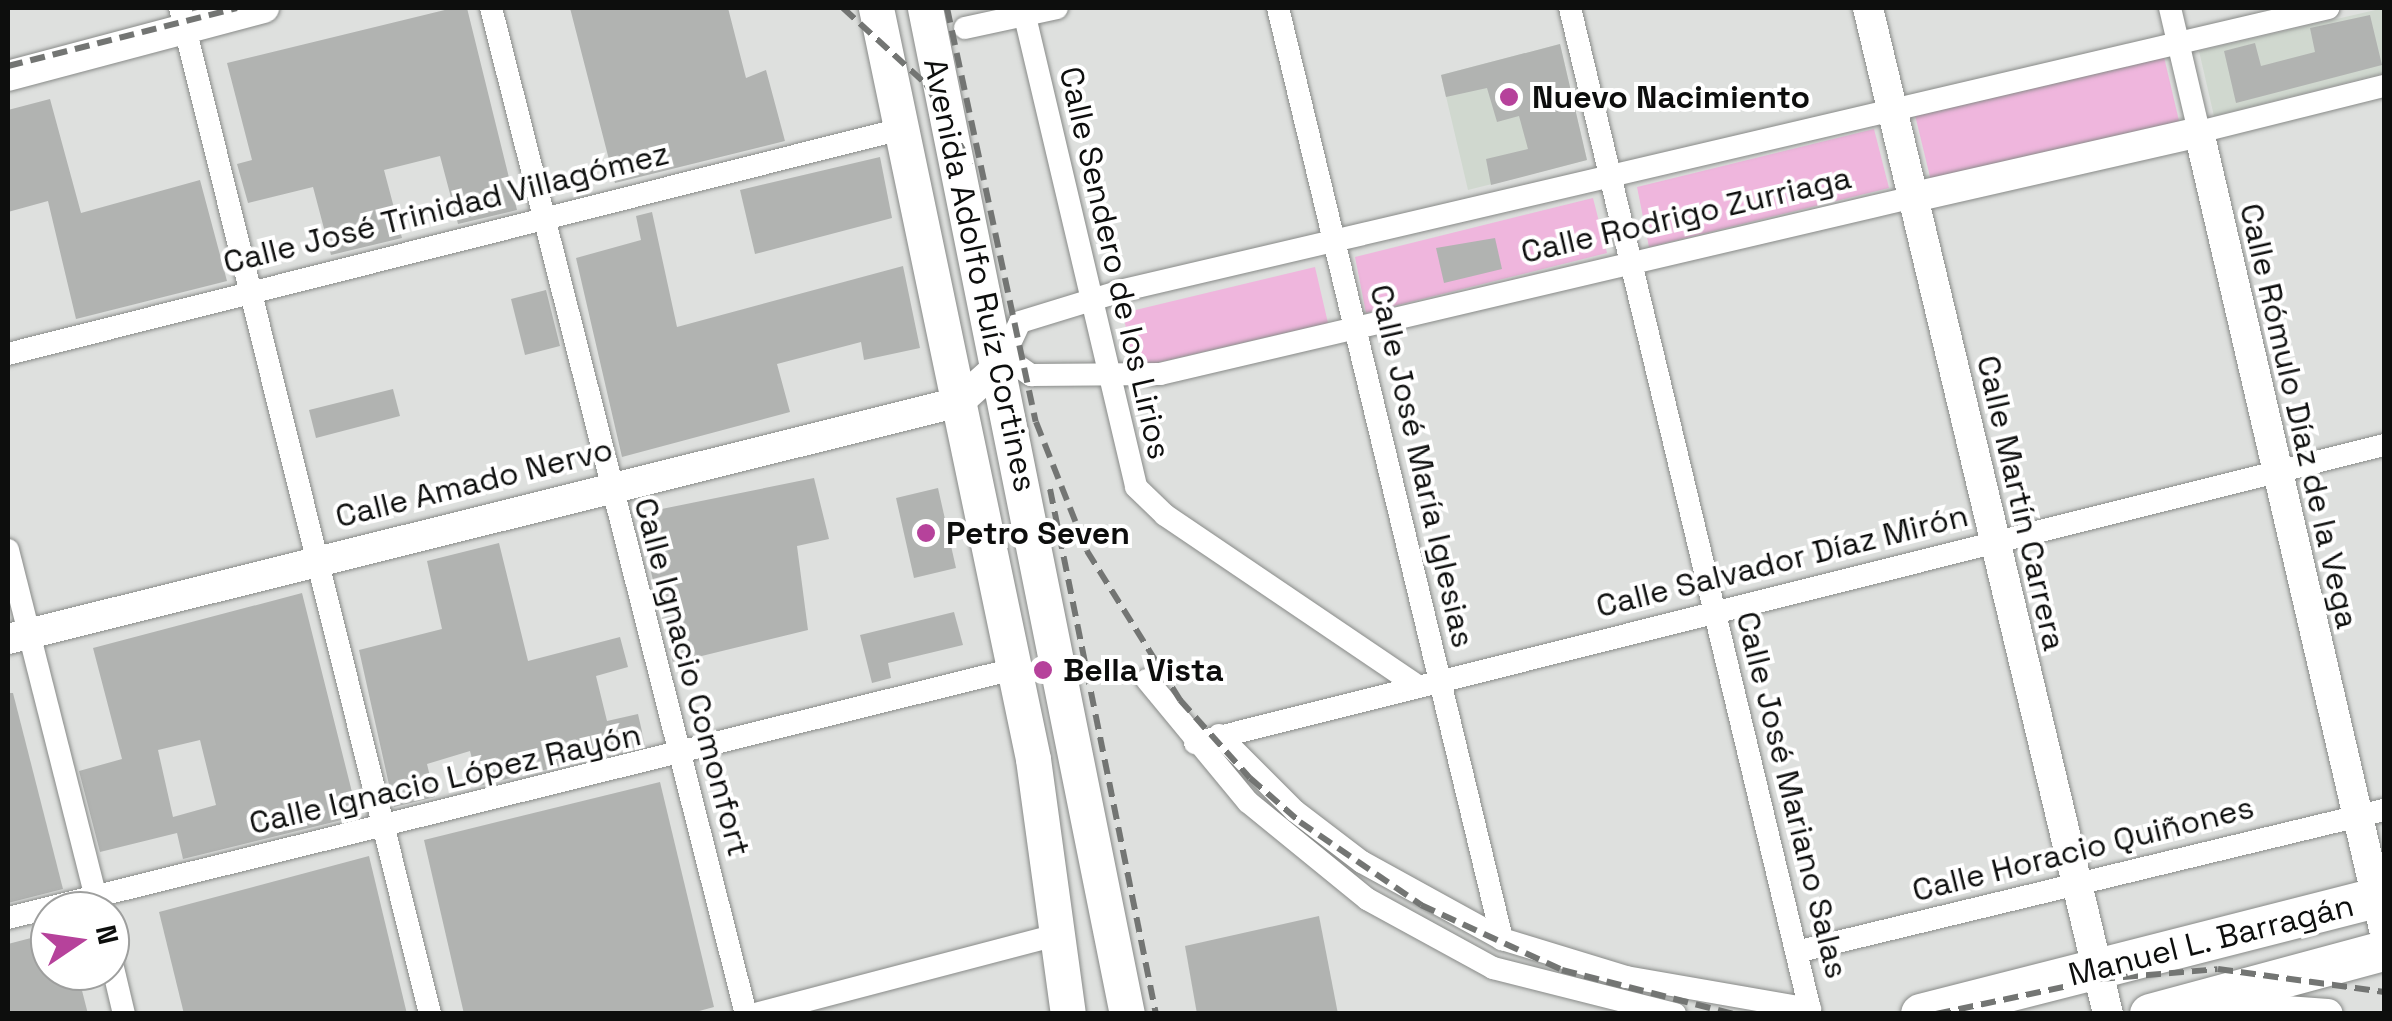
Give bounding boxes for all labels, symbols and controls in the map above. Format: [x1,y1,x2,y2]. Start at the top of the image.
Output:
street label: Avenida Adolfo Ruíz Cortines [915,55,1045,495]
street label: Calle Sendero de los Lirios [1051,63,1179,463]
place label: Nuevo Nacimiento [1532,78,1810,116]
marker: Nuevo Nacimiento [1496,84,1522,110]
street label: Calle José Trinidad Villagómez [219,134,673,282]
street label: Calle Rodrigo Zurriaga [1517,158,1855,272]
street label: Calle Rómulo Díaz de la Vega [2231,199,2367,633]
street label: Calle José María Iglesias [1362,281,1482,651]
street label: Calle Martín Carrera [1968,352,2074,654]
street label: Calle Amado Nervo [331,430,617,536]
street label: Calle Ignacio Comonfort [626,494,758,860]
street label: Calle Salvador Díaz Mirón [1592,496,1972,626]
place label: Petro Seven [946,514,1130,552]
marker: Petro Seven [915,522,937,544]
street label: Calle José Mariano Salas [1728,608,1856,982]
place label: Bella Vista [1063,651,1224,689]
marker: Bella Vista [1032,659,1054,681]
street label: Calle Ignacio López Rayón [245,715,645,843]
street label: Calle Horacio Quiñones [1908,788,2258,910]
street label: Manuel L. Barragán [2064,886,2358,994]
north arrow [30,891,130,991]
text: N [88,922,127,948]

